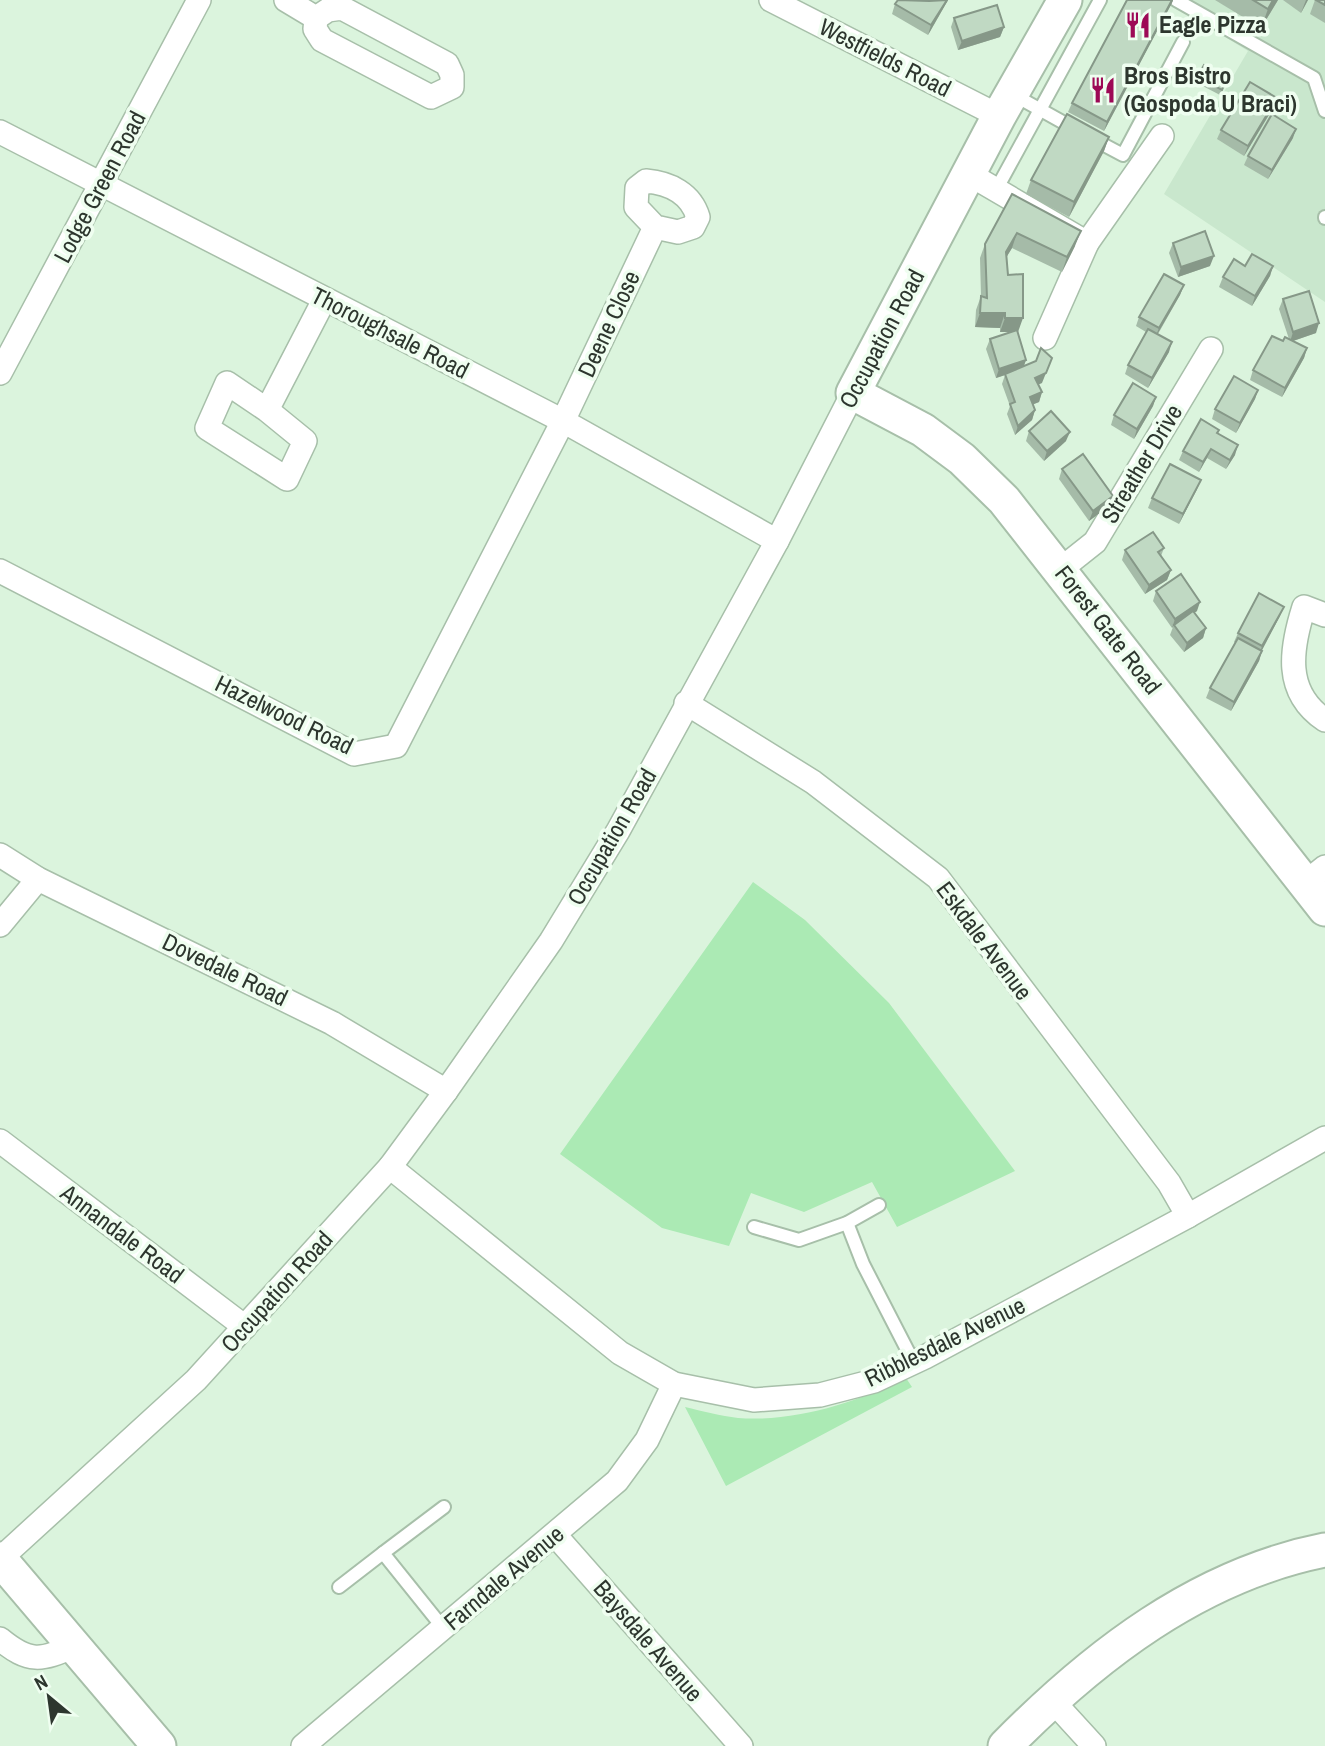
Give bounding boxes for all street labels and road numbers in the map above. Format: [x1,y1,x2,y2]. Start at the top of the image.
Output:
street label: Westfields Road [814,10,957,104]
street label: Lodge Green Road [46,105,153,268]
street label: Occupation Road [831,263,931,414]
street label: Deene Close [570,265,647,382]
street label: Thoroughsale Road [306,279,475,386]
street label: Streather Drive [1093,398,1189,529]
street label: Forest Gate Road [1048,558,1169,700]
street label: Hazelwood Road [210,667,359,761]
street label: Occupation Road [559,762,663,911]
street label: Eskdale Avenue [930,875,1040,1006]
street label: Dovedale Road [157,925,293,1013]
street label: Annandale Road [54,1176,191,1290]
street label: Occupation Road [213,1224,339,1359]
street label: Ribblesdale Avenue [859,1288,1030,1394]
street label: Farndale Avenue [437,1518,570,1637]
street label: Baysdale Avenue [587,1573,711,1708]

